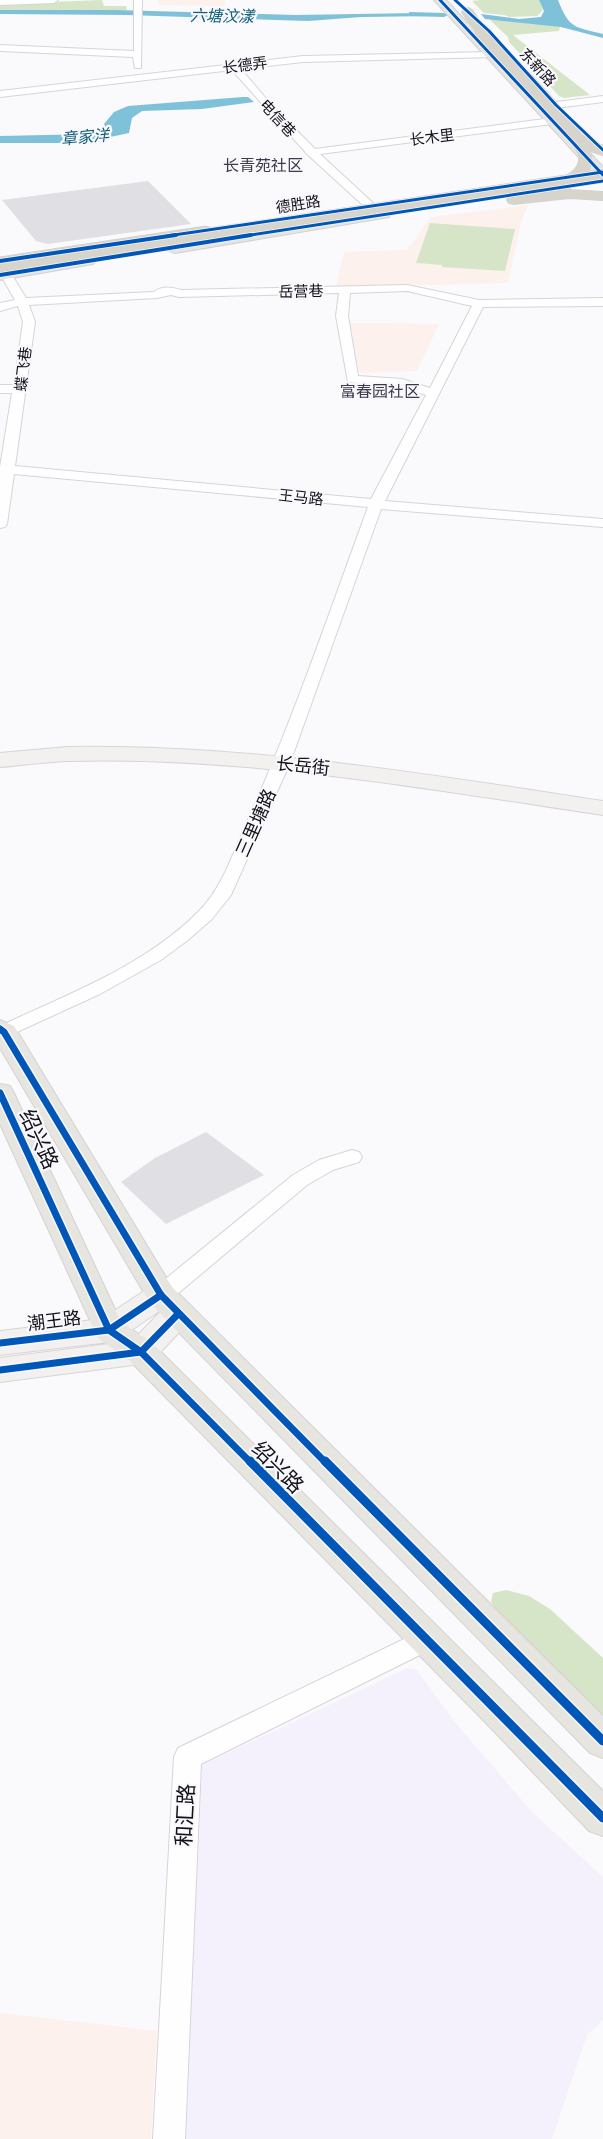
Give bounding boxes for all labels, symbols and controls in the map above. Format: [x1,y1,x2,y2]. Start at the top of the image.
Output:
water label: 六塘汶漾 [190,6,256,26]
street label: 东新路 [516,44,560,90]
street label: 长德弄 [222,53,268,77]
street label: 电信巷 [256,95,300,141]
water label: 章家洋 [60,125,112,149]
street label: 长木里 [409,125,455,149]
district label: 长青苑社区 [223,156,303,175]
street label: 德胜路 [274,191,322,217]
street label: 岳营巷 [278,281,324,301]
street label: 蝶飞巷 [11,346,35,392]
district label: 富春园社区 [340,382,420,401]
street label: 王马路 [278,485,324,509]
street label: 长岳街 [275,752,331,780]
street label: 三里塘路 [231,786,281,860]
street label: 绍兴路 [14,1105,64,1173]
street label: 潮王路 [26,1307,82,1335]
street label: 绍兴路 [247,1436,309,1498]
street label: 和汇路 [171,1783,199,1847]

